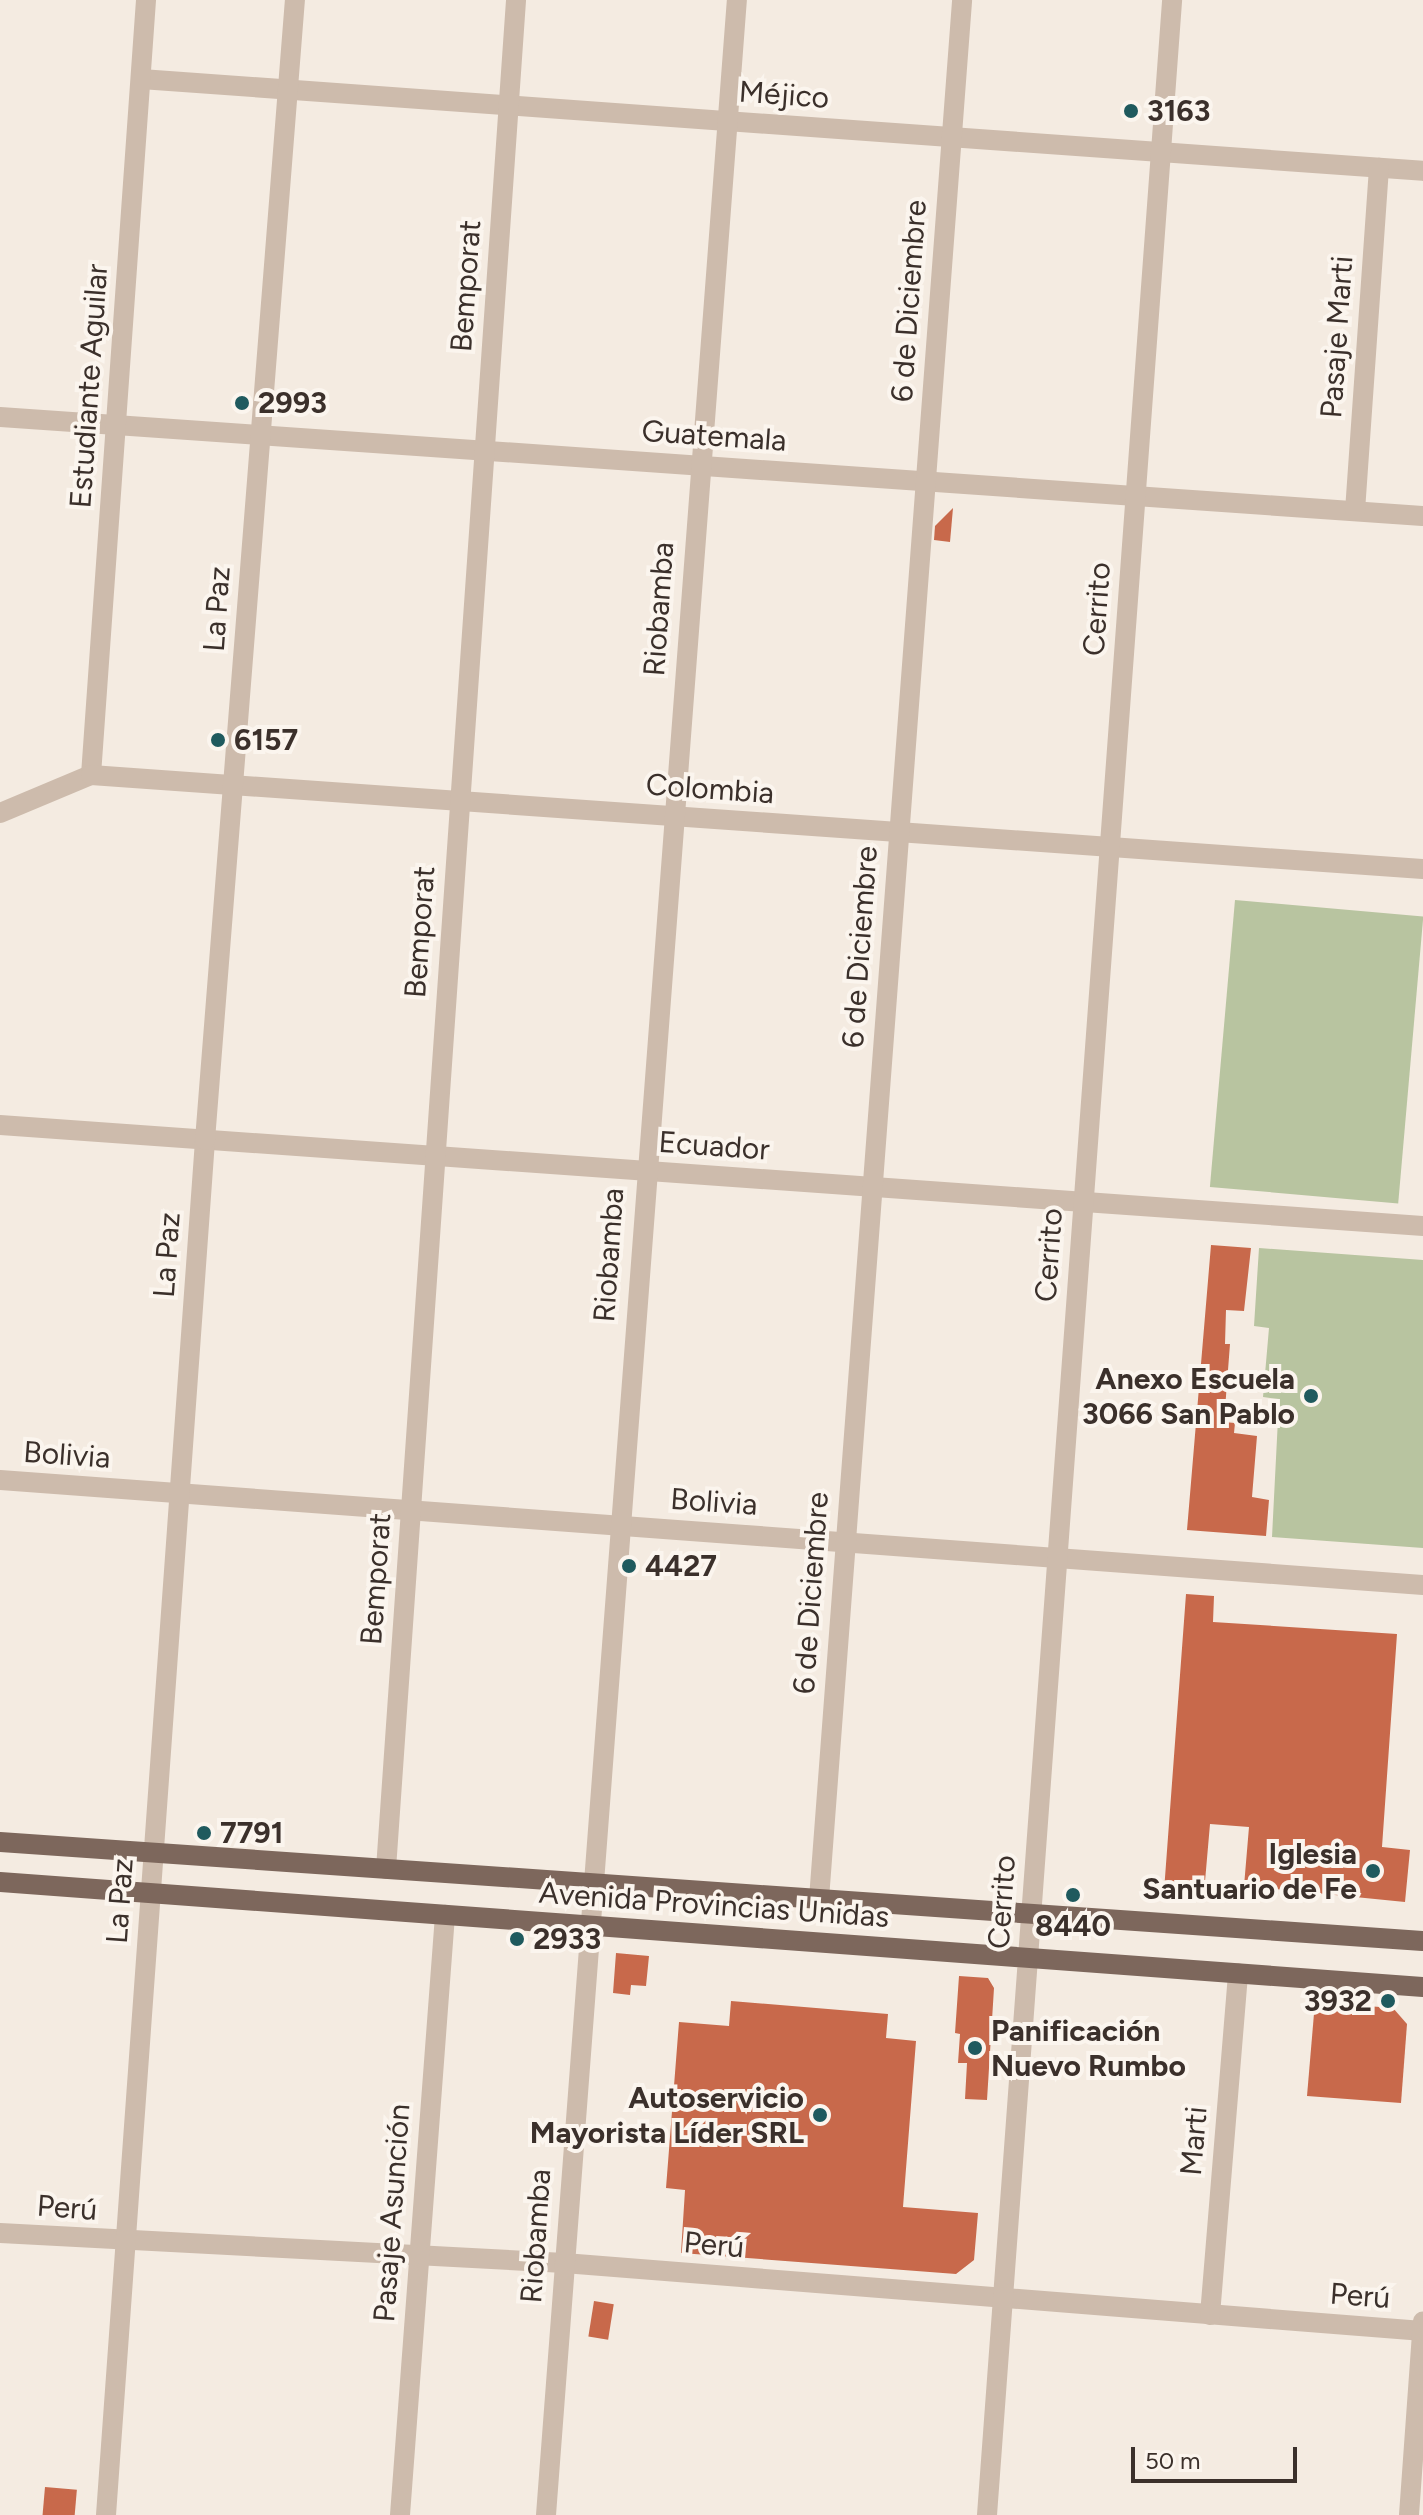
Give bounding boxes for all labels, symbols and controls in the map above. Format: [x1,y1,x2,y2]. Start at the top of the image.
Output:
street label: Méjico [738,74,830,116]
place label: 3163 [1147,93,1210,129]
marker: 3163 [1122,102,1140,120]
street label: 6 de Diciembre [884,199,934,403]
street label: Bemporat [443,219,489,353]
street label: Pasaje Marti [1313,255,1361,419]
street label: Estudiante Aguilar [63,263,115,509]
place label: 2993 [258,385,327,421]
marker: 2993 [233,394,251,412]
street label: Guatemala [640,413,788,459]
street label: Riobamba [636,541,682,677]
street label: Cerrito [1076,561,1118,657]
street label: La Paz [196,565,238,653]
place label: 6157 [234,722,298,758]
marker: 6157 [209,731,227,749]
street label: Colombia [645,767,775,811]
street label: 6 de Diciembre [835,845,885,1049]
street label: Bemporat [397,865,443,999]
street label: Ecuador [657,1124,771,1168]
street label: Riobamba [586,1187,632,1323]
street label: Cerrito [1028,1207,1070,1303]
street label: La Paz [146,1211,188,1299]
place label: Anexo Escuela 3066 San Pablo [1082,1361,1295,1432]
marker: Anexo Escuela 3066 San Pablo [1302,1387,1320,1405]
street label: Bolivia [22,1434,112,1476]
street label: Bolivia [669,1481,759,1523]
street label: 6 de Diciembre [786,1491,836,1695]
street label: Bemporat [353,1512,399,1646]
place label: 4427 [645,1548,717,1584]
marker: 4427 [620,1557,638,1575]
place label: 7791 [220,1815,283,1851]
marker: 7791 [195,1824,213,1842]
place label: Iglesia Santuario de Fe [1142,1836,1357,1906]
street label: Cerrito [981,1854,1023,1950]
street label: La Paz [99,1857,141,1945]
marker: Iglesia Santuario de Fe [1364,1862,1382,1880]
street label: Avenida Provincias Unidas [538,1875,890,1935]
marker: 8440 [1064,1886,1082,1904]
place label: 8440 [1035,1908,1111,1944]
place label: 2933 [533,1921,601,1957]
marker: 2933 [508,1930,526,1948]
place label: 3932 [1304,1983,1372,2019]
marker: 3932 [1379,1992,1397,2010]
place label: Panificación Nuevo Rumbo [991,2013,1186,2084]
marker: Panificación Nuevo Rumbo [966,2039,984,2057]
place label: Autoservicio Mayorista Líder SRL [530,2080,804,2150]
street label: Pasaje Asunción [366,2103,418,2323]
street label: Marti [1173,2105,1215,2177]
marker: Autoservicio Mayorista Líder SRL [811,2106,829,2124]
street label: Riobamba [513,2168,559,2304]
street label: Perú [36,2188,98,2228]
street label: Perú [682,2224,746,2266]
street label: Perú [1329,2276,1391,2316]
scale bar [1135,2431,1301,2481]
text: 50 m [1145,2446,1201,2475]

